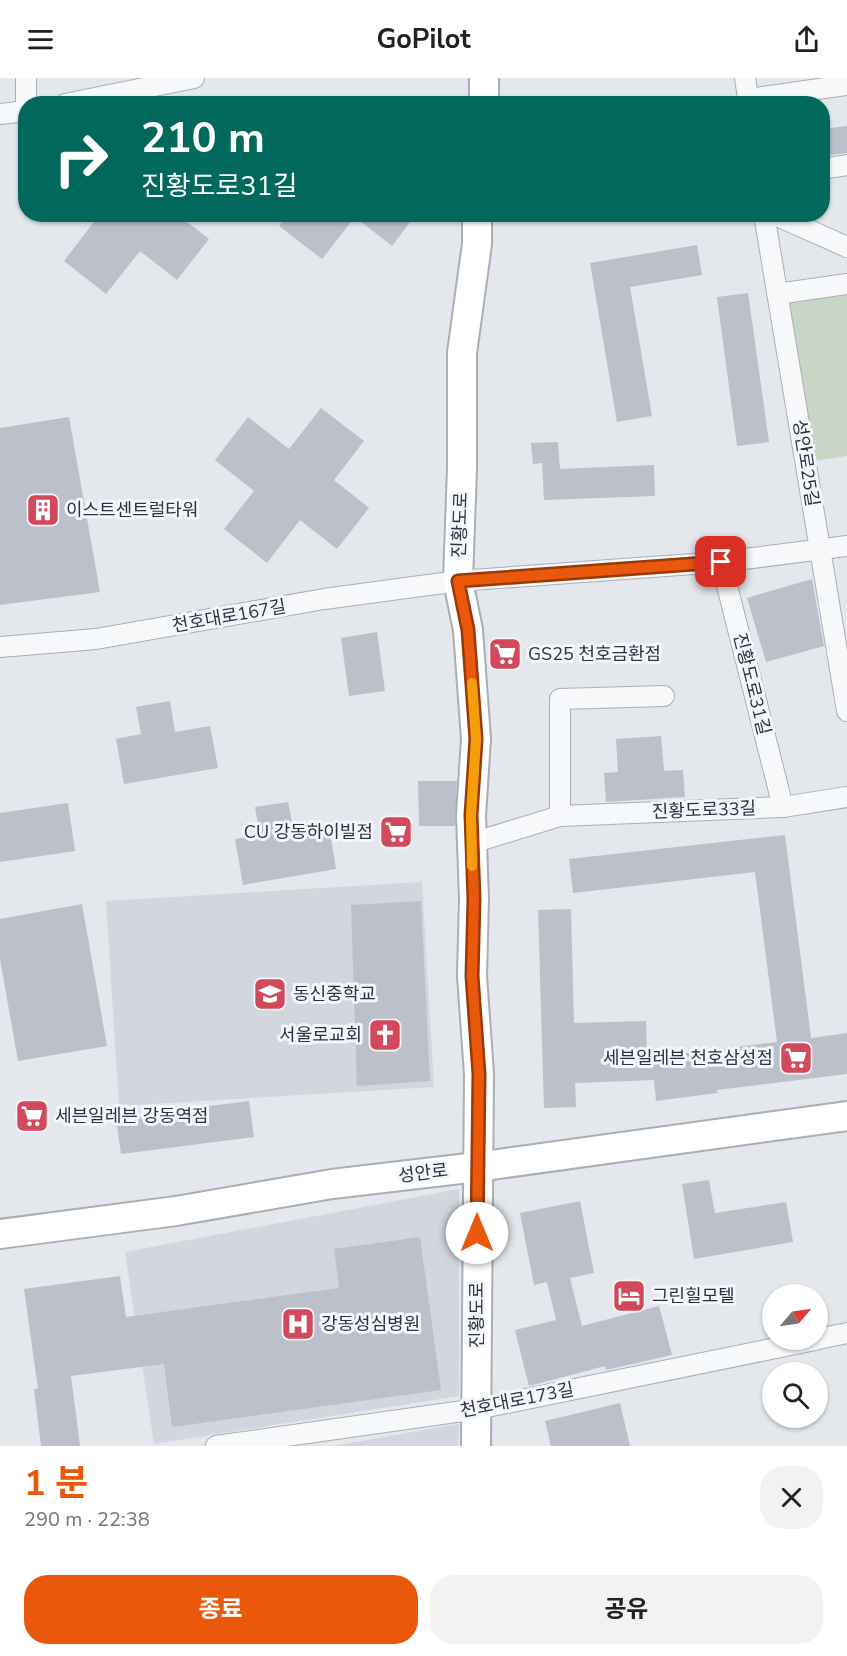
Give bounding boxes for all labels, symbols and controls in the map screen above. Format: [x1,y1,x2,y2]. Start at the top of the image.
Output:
text: GoPilot [376,21,471,58]
icon: menu [24,23,57,56]
icon: share [790,23,823,56]
text: 210 m [141,110,265,167]
icon: right [42,120,120,198]
text: 진황도로31길 [141,168,298,205]
street label: 성안로25길 [787,418,825,508]
street label: 진황도로 [447,491,473,559]
building icon: 이스트센트럴타워 [25,492,61,528]
place label: 이스트센트럴타워 [66,498,198,522]
pin [695,536,746,587]
icon: arrive [704,545,737,578]
street label: 천호대로167길 [170,594,288,638]
street label: 진황도로31길 [728,630,776,738]
supermarket icon: GS25 천호금환점 [487,636,523,672]
place label: GS25 천호금환점 [528,642,661,666]
street label: 진황도로33길 [651,796,757,824]
supermarket icon: CU 강동하이빌점 [378,814,414,850]
place label: CU 강동하이빌점 [244,820,373,844]
school or university icon: 동신중학교 [252,976,288,1012]
place label: 동신중학교 [293,982,376,1006]
church icon: 서울로교회 [367,1017,403,1053]
place label: 서울로교회 [279,1023,362,1047]
supermarket icon: 세븐일레븐 천호삼성점 [778,1040,814,1076]
place label: 세븐일레븐 천호삼성점 [603,1046,773,1070]
supermarket icon: 세븐일레븐 강동역점 [14,1098,50,1134]
place label: 세븐일레븐 강동역점 [55,1104,209,1128]
street label: 성안로 [397,1158,449,1188]
position arrow [445,1201,509,1265]
hotel icon: 그린힐모텔 [611,1278,647,1314]
street label: 진황도로 [465,1282,489,1348]
place label: 그린힐모텔 [652,1284,735,1308]
north arrow [762,1284,828,1350]
map controls [762,1284,828,1428]
hospital icon: 강동성심병원 [280,1306,316,1342]
place label: 강동성심병원 [321,1312,420,1336]
button: search [762,1362,828,1428]
street label: 천호대로173길 [458,1377,576,1423]
text: 1 분 [24,1459,88,1508]
button: close [760,1466,823,1529]
text: 290 m · 22:38 [24,1506,150,1533]
button: 종료 [24,1575,418,1644]
button: 공유 [430,1575,823,1644]

